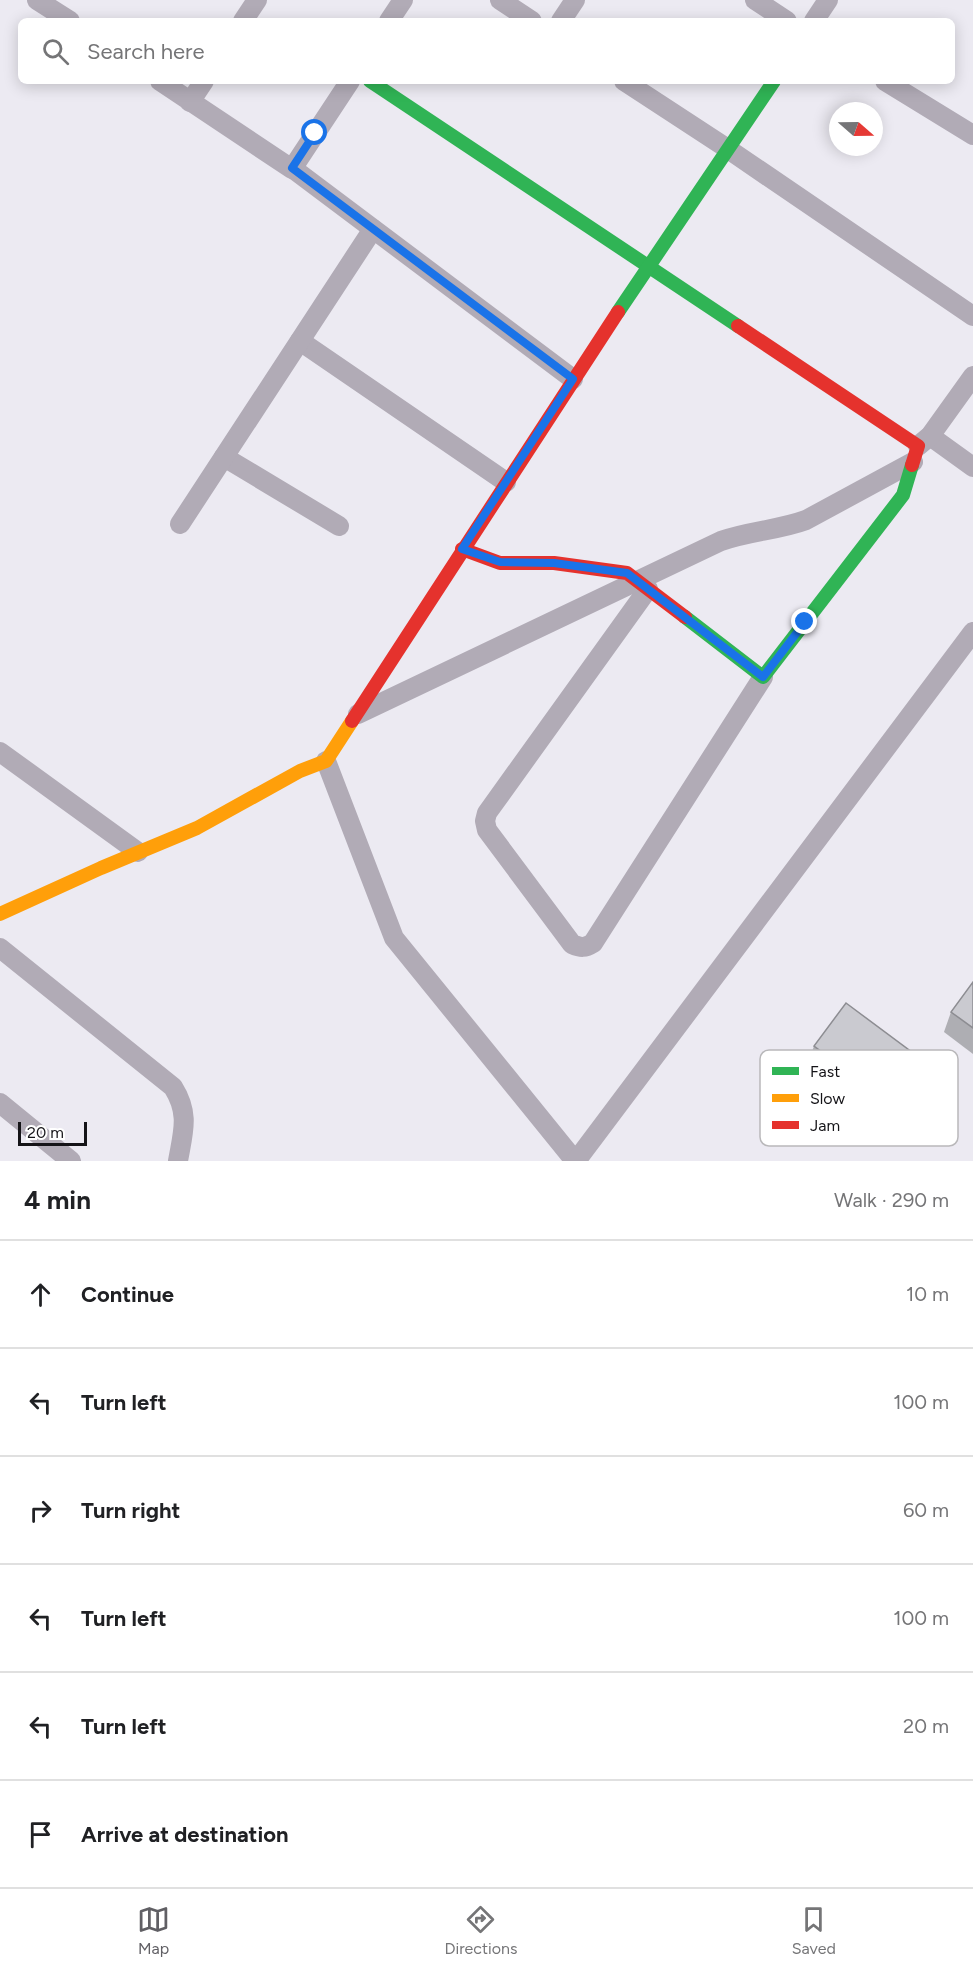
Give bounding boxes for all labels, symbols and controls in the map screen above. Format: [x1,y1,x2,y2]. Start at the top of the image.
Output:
search box [18,18,955,84]
icon: search [39,35,72,68]
text: Search here [87,38,205,65]
north arrow [829,102,883,156]
route start [301,119,327,145]
route end [791,608,817,634]
legend [760,1050,958,1146]
text: Fast [810,1062,840,1081]
text: Slow [810,1089,845,1108]
text: Jam [810,1116,840,1135]
scale bar [18,1119,87,1146]
text: 20 m [27,1123,64,1142]
text: 4 min [24,1184,91,1216]
text: Walk · 290 m [834,1188,949,1212]
icon: ahead [24,1278,57,1311]
text: Continue [81,1281,174,1308]
text: 10 m [906,1282,949,1306]
icon: left [24,1386,57,1419]
text: Turn left [81,1389,167,1416]
text: 100 m [893,1390,949,1414]
icon: right [24,1494,57,1527]
text: Turn right [81,1497,180,1524]
text: 60 m [903,1498,949,1522]
icon: left [24,1602,57,1635]
text: Turn left [81,1605,167,1632]
text: 100 m [893,1606,949,1630]
icon: left [24,1710,57,1743]
text: Turn left [81,1713,167,1740]
text: 20 m [903,1714,949,1738]
icon: arrive [24,1818,57,1851]
text: Arrive at destination [81,1821,289,1848]
tab: Map [137,1903,170,1958]
tab: Directions [444,1903,517,1958]
tab: Saved [792,1903,836,1958]

